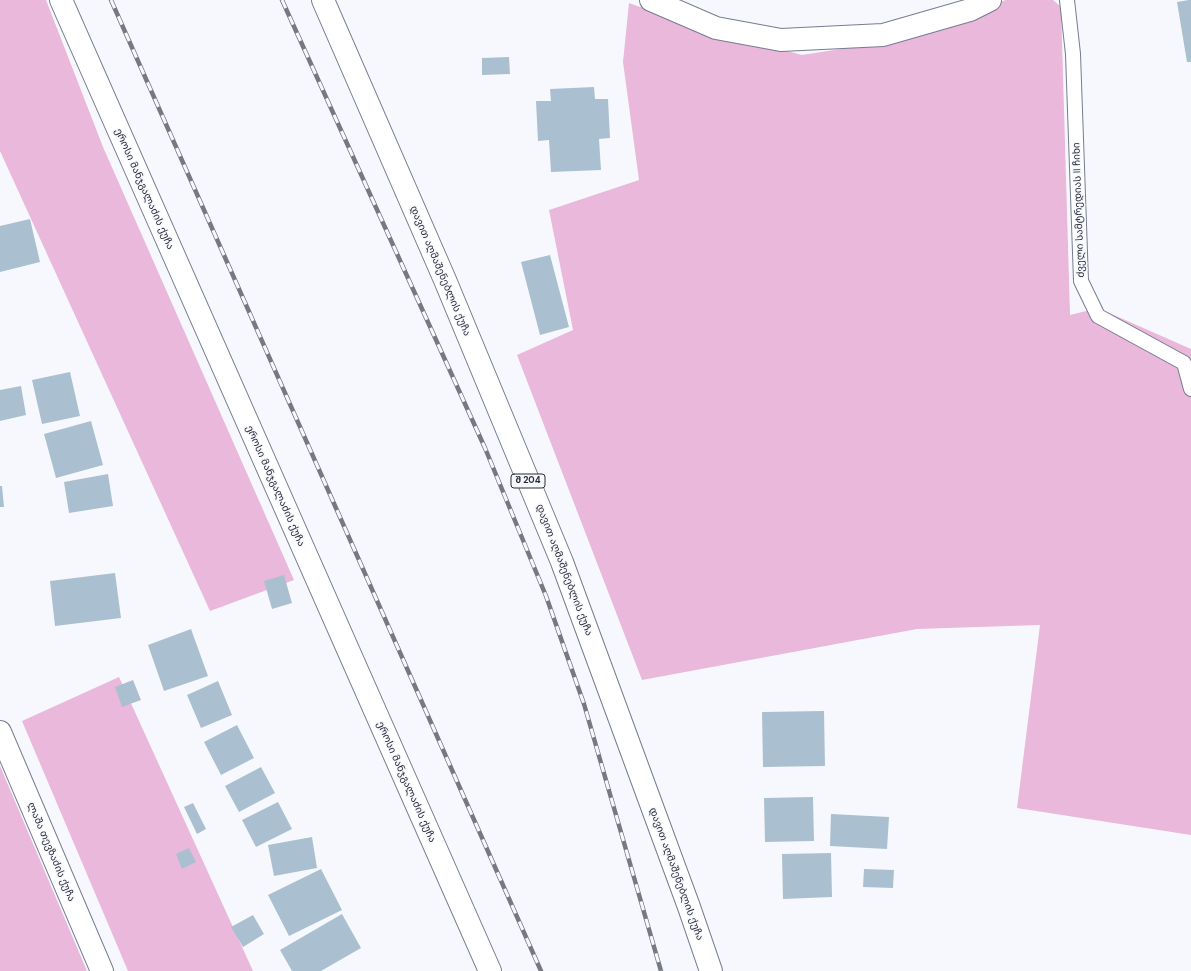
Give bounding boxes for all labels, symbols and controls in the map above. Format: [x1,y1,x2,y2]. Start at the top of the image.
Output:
street label: ეროსი მანჯგალაძის ქუჩა [112,127,176,251]
street label: ძველი სამტრედიას II ჩიხი [1071,142,1087,278]
street label: დავით აღმაშენებლის ქუჩა [407,204,473,338]
street label: ეროსი მანჯგალაძის ქუჩა [243,424,307,548]
road number: შ 204 [511,474,545,488]
street label: დავით აღმაშენებლის ქუჩა [533,502,595,638]
street label: ეროსი მანჯგალაძის ქუჩა [374,720,438,844]
street label: ლაშა თევზაძის ქუჩა [25,801,77,903]
street label: დავით აღმაშენებლის ქუჩა [646,806,706,942]

